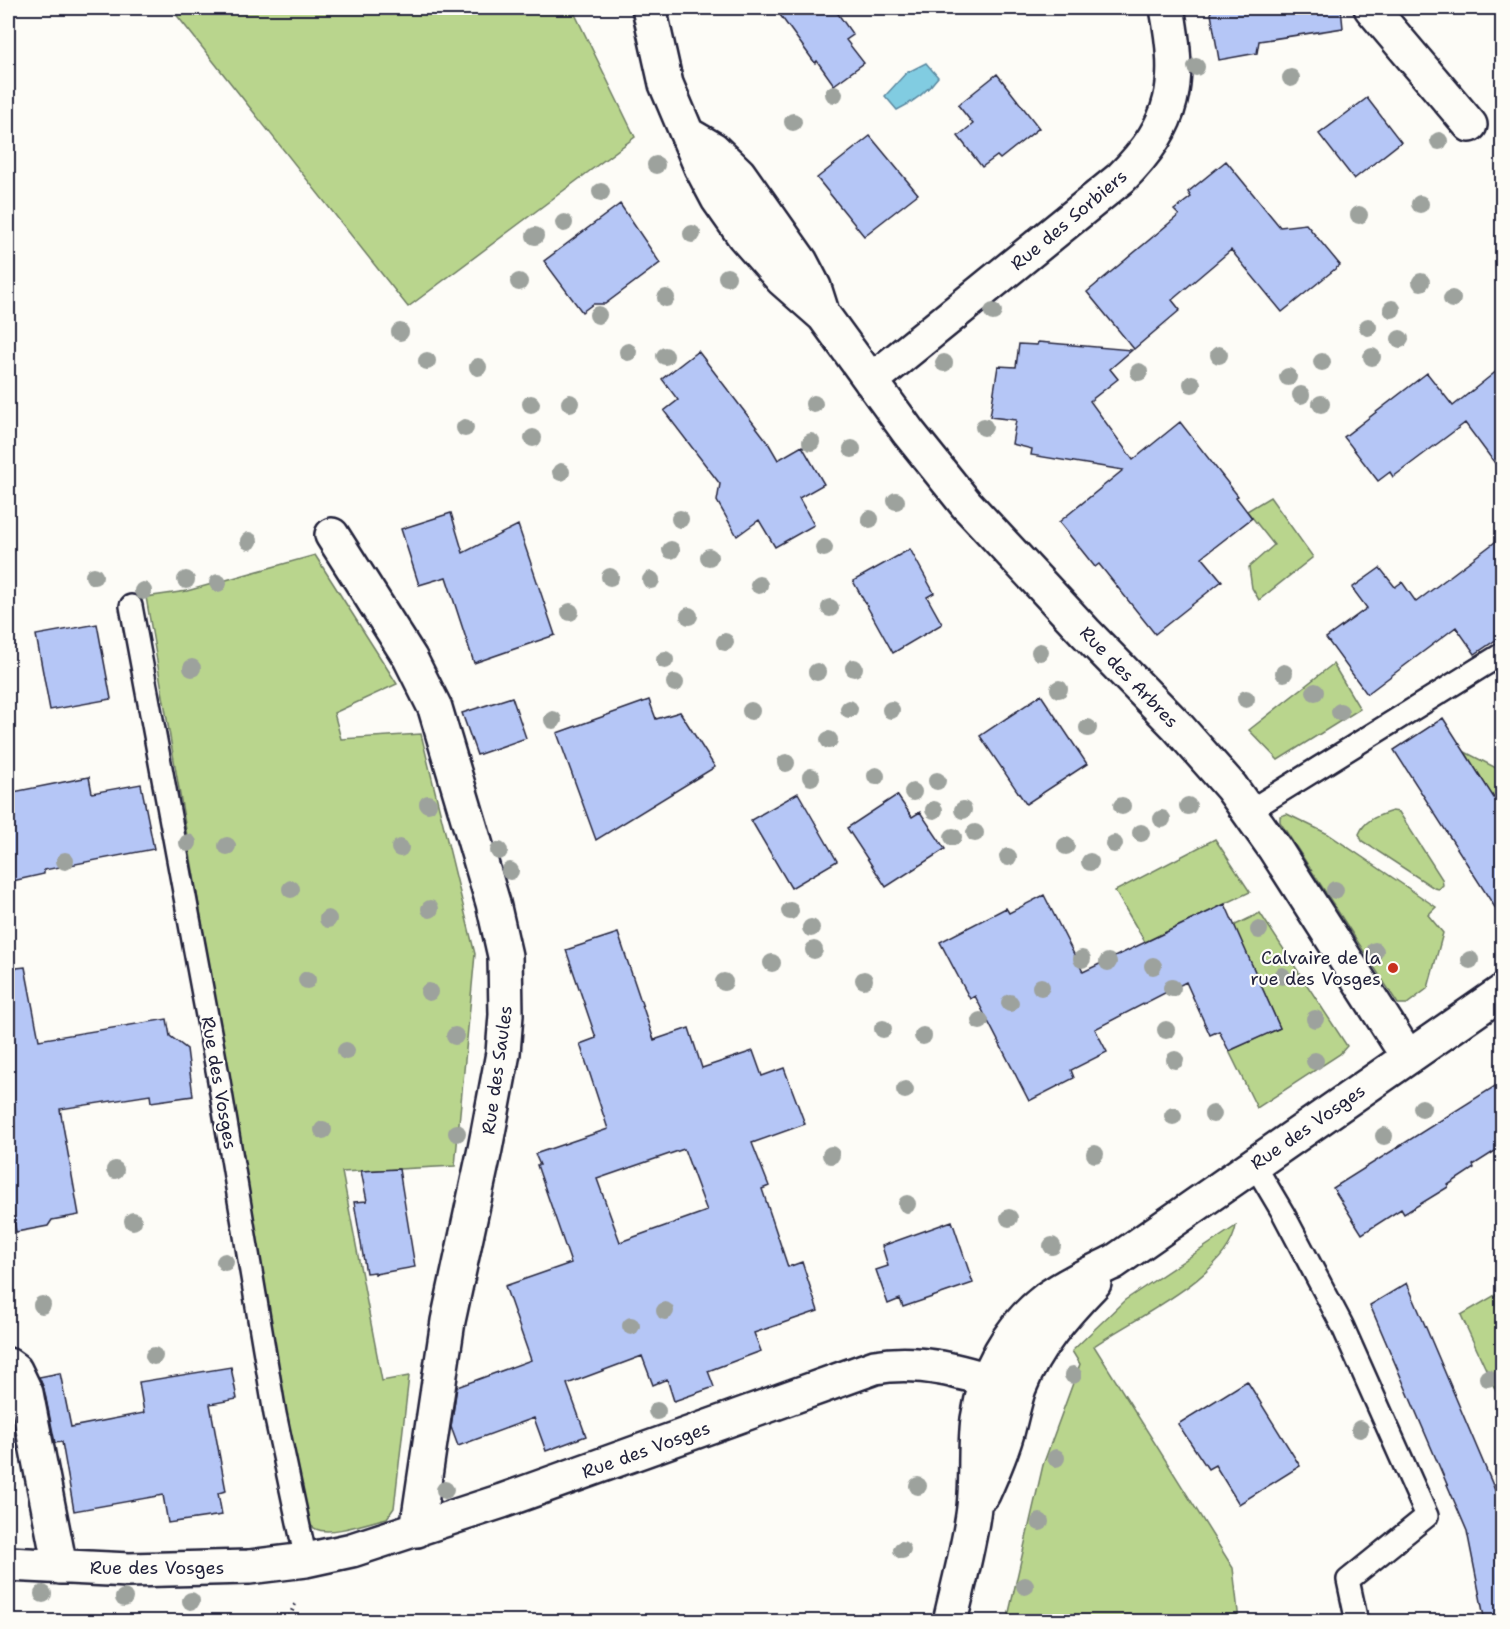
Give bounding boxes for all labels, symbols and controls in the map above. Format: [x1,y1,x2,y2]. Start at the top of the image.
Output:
street label: Rue des Sorbiers [1006,164,1132,276]
street label: Rue des Arbres [1074,621,1184,733]
place label: Calvaire de la rue des Vosges [1250,946,1381,991]
marker: Calvaire de la rue des Vosges [1386,961,1400,975]
street label: Rue des Saules [476,1004,518,1136]
street label: Rue des Vosges [195,1015,243,1151]
street label: Rue des Vosges [1246,1079,1370,1175]
street label: Rue des Vosges [579,1416,713,1484]
street label: Rue des Vosges [90,1556,224,1580]

